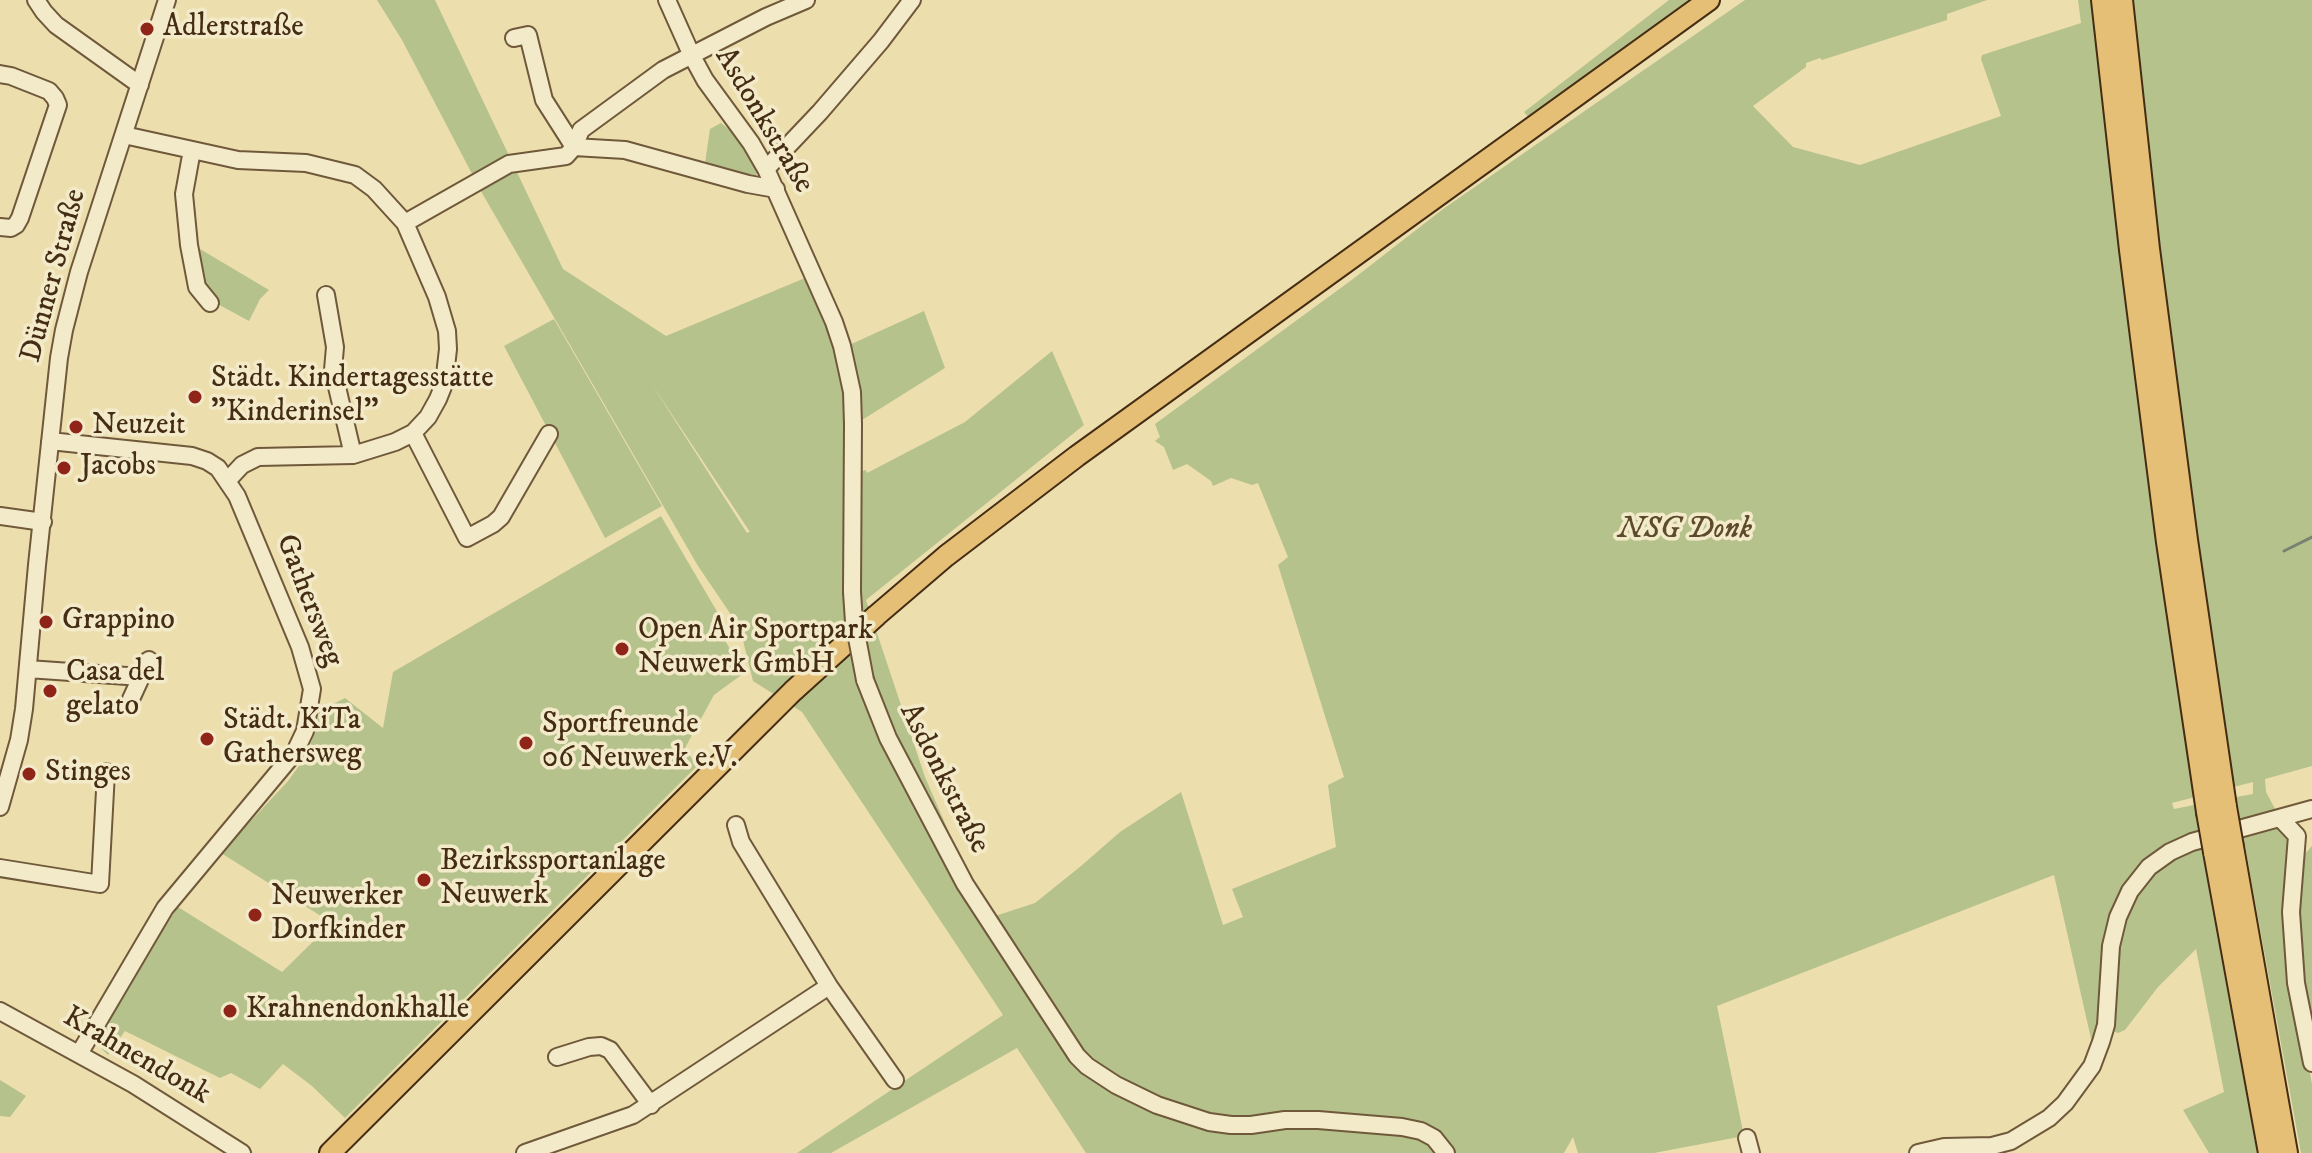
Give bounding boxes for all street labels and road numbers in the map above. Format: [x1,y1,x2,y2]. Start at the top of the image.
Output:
street label: Asdonkstraße [706,42,820,200]
street label: Dünner Straße [15,185,95,367]
street label: Gathersweg [266,530,350,672]
street label: Asdonkstraße [890,698,996,860]
street label: Krahnendonk [56,1000,216,1114]

